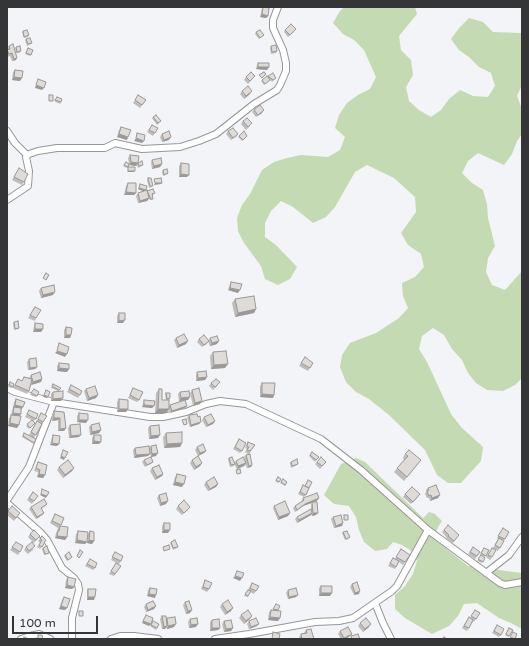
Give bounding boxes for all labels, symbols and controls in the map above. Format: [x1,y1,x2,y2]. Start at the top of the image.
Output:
scale bar [14,608,100,634]
text: 100 m [19,616,56,630]

